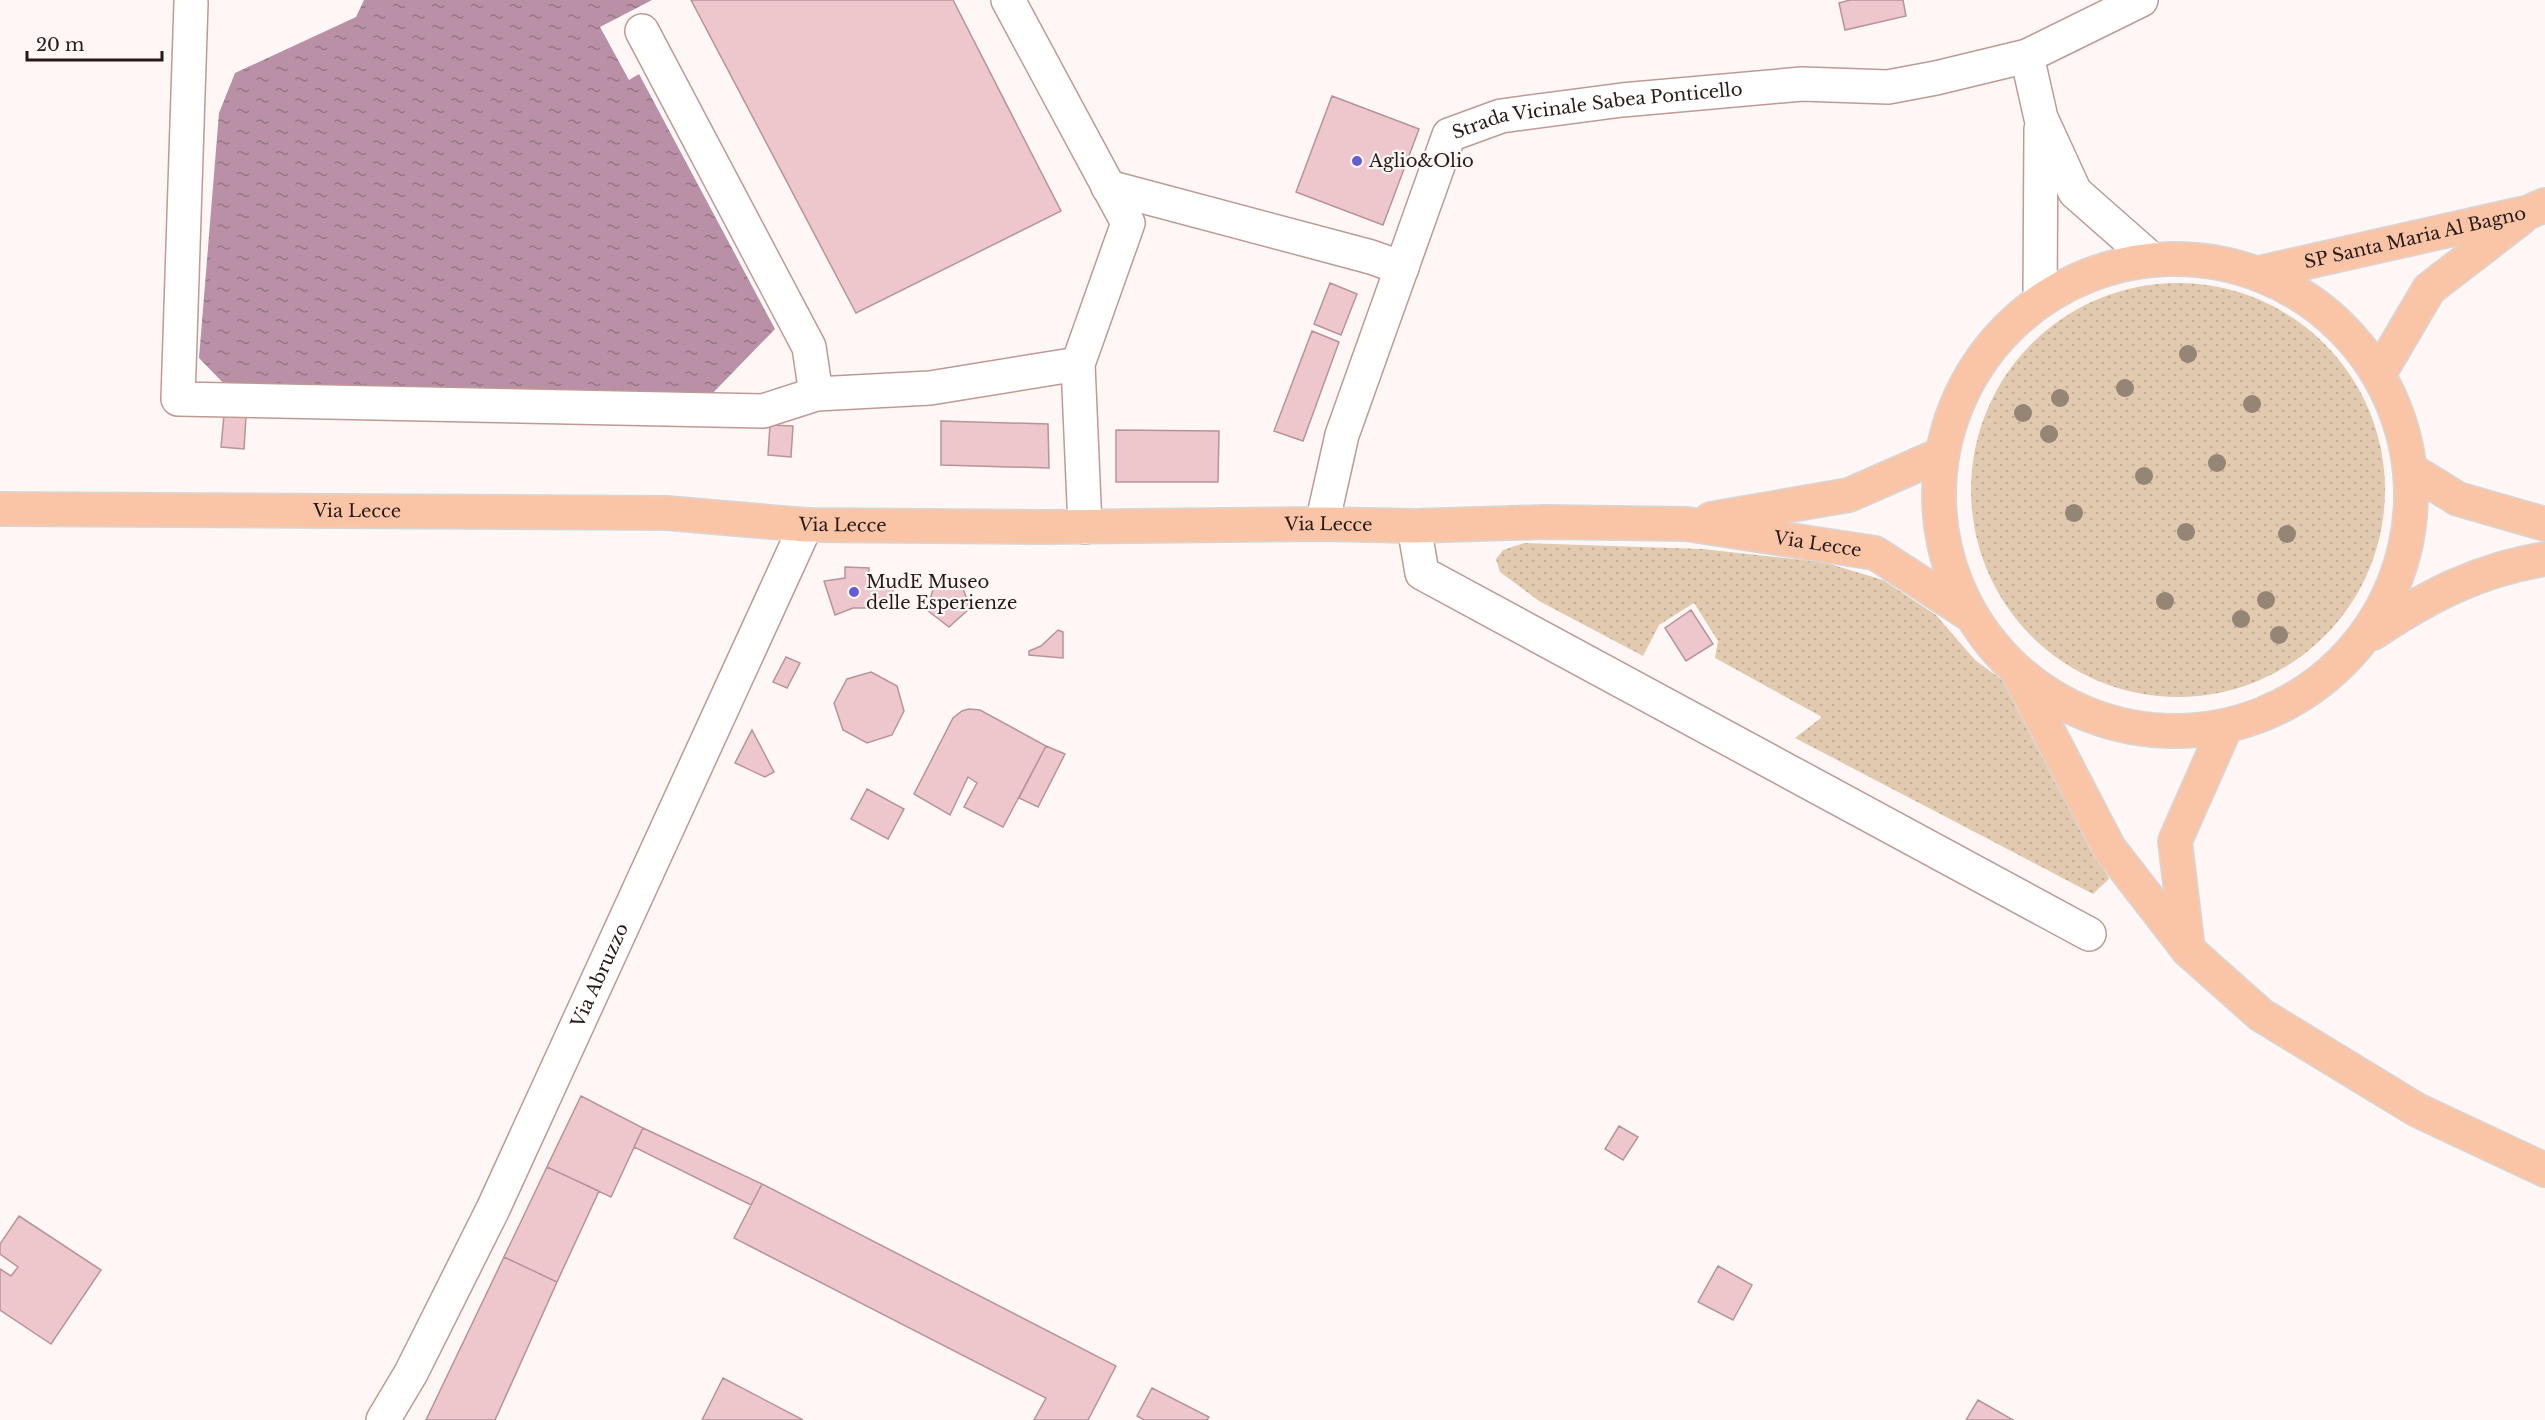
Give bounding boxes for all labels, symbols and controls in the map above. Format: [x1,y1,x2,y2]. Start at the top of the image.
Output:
scale bar [27,24,162,62]
text: 20 m [36,34,84,56]
street label: Strada Vicinale Sabea Ponticello [1449,78,1743,144]
place label: Aglio&Olio [1368,150,1474,172]
marker: Aglio&Olio [1350,154,1364,168]
street label: SP Santa Maria Al Bagno [2302,202,2528,273]
street label: Via Lecce [312,500,401,522]
street label: Via Lecce [797,513,887,537]
street label: Via Lecce [1283,513,1373,536]
street label: Via Lecce [1772,527,1863,562]
place label: MudE Museo delle Esperienze [866,571,1017,614]
marker: MudE Museo delle Esperienze [847,585,861,599]
street label: Via Abruzzo [566,920,633,1032]

